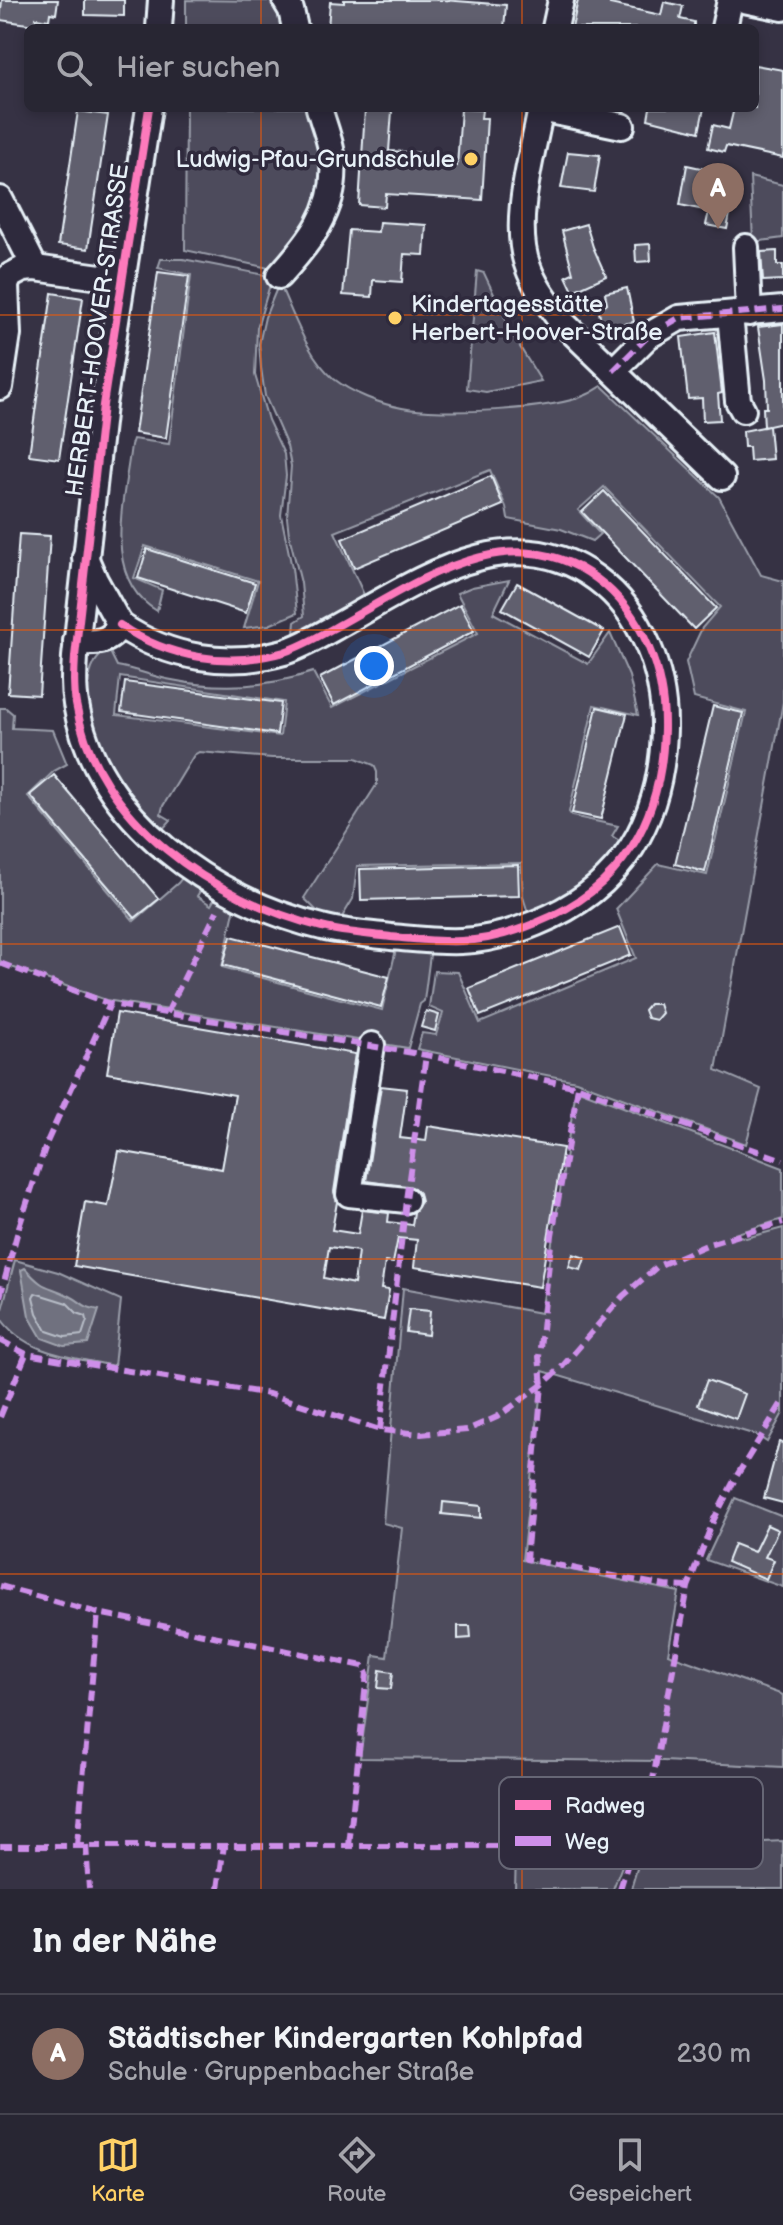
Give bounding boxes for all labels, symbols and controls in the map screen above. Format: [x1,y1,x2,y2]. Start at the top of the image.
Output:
search box [24,24,759,112]
icon: search [52,46,96,90]
text: Hier suchen [116,50,281,86]
place label: Ludwig-Pfau-Grundschule [175,145,455,174]
marker: Ludwig-Pfau-Grundschule [462,150,480,168]
street label: HERBERT-HOOVER-STRASSE [60,162,135,498]
pin: A [692,163,744,229]
place label: Kindertagesstätte Herbert-Hoover-Straße [411,290,662,347]
marker: Kindertagesstätte Herbert-Hoover-Straße [386,309,404,327]
your location [354,646,394,686]
legend [499,1777,763,1869]
text: Radweg [565,1793,645,1820]
text: Weg [565,1829,610,1856]
text: In der Nähe [32,1921,217,1962]
text: Städtischer Kindergarten Kohlpfad [108,2021,583,2057]
text: A [50,2039,66,2070]
text: 230 m [676,2039,751,2070]
text: Schule · Gruppenbacher Straße [108,2057,474,2088]
tab: Karte [91,2133,145,2208]
tab: Route [327,2133,386,2208]
tab: Gespeichert [569,2133,692,2208]

